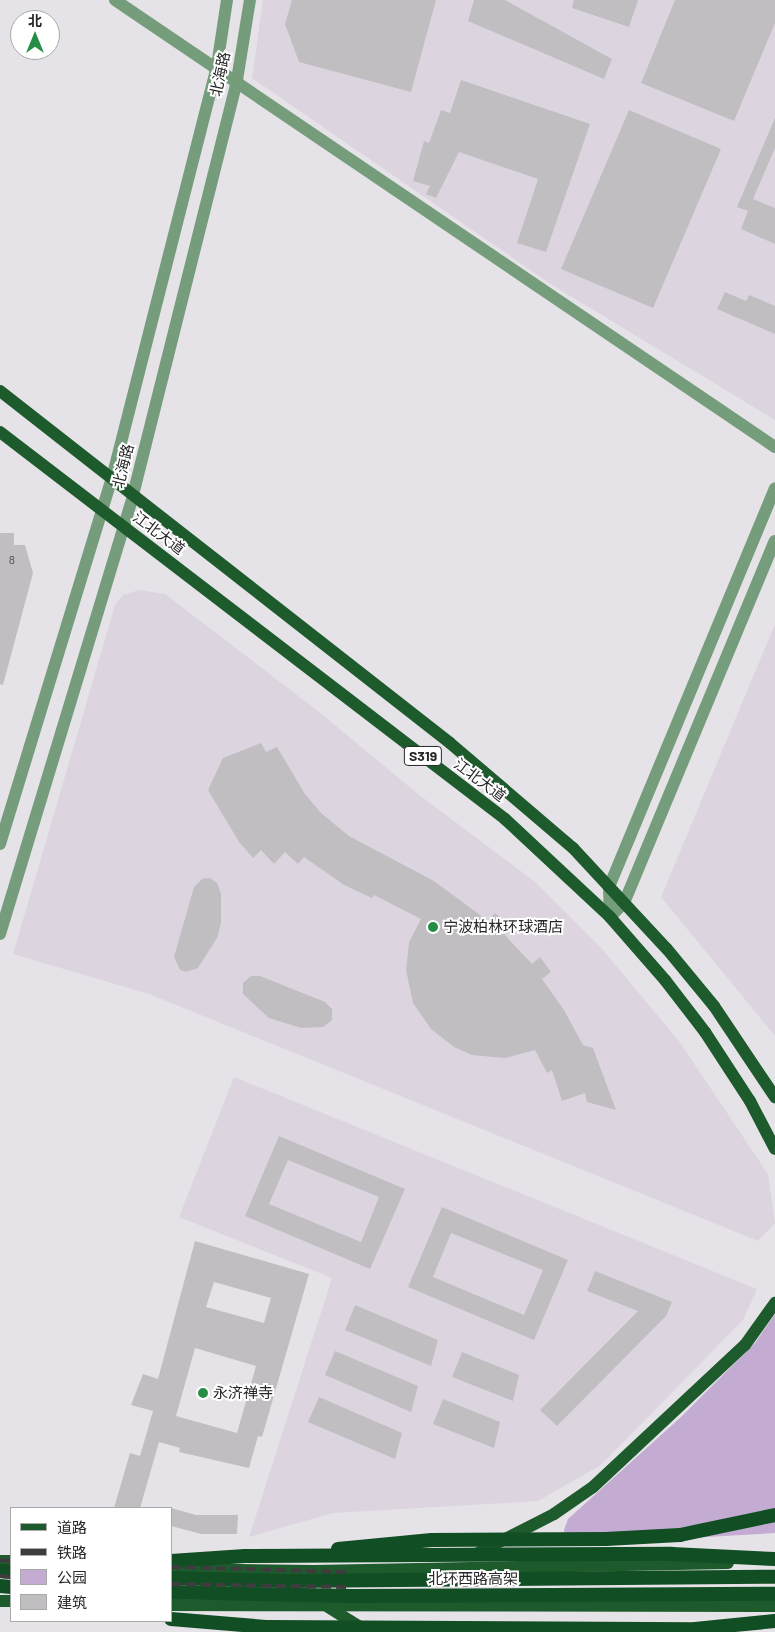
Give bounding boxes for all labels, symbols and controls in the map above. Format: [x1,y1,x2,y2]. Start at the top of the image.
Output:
north arrow [10,10,60,60]
text: 北 [28,12,42,29]
street label: 北海路 [207,50,233,98]
street label: 北海路 [109,442,137,490]
street label: 江北大道 [130,508,188,558]
house number: 8 [9,553,15,567]
road number: S319 [403,744,443,768]
street label: 江北大道 [451,755,509,805]
place label: 宁波柏林环球酒店 [443,918,563,936]
marker: 宁波柏林环球酒店 [427,921,439,933]
place label: 永济禅寺 [213,1384,273,1402]
marker: 永济禅寺 [197,1387,209,1399]
legend [10,1507,172,1622]
text: 道路 [57,1518,87,1536]
text: 铁路 [57,1543,87,1561]
text: 公园 [57,1568,87,1586]
street label: 北环西路高架 [428,1570,518,1588]
text: 建筑 [57,1593,87,1611]

